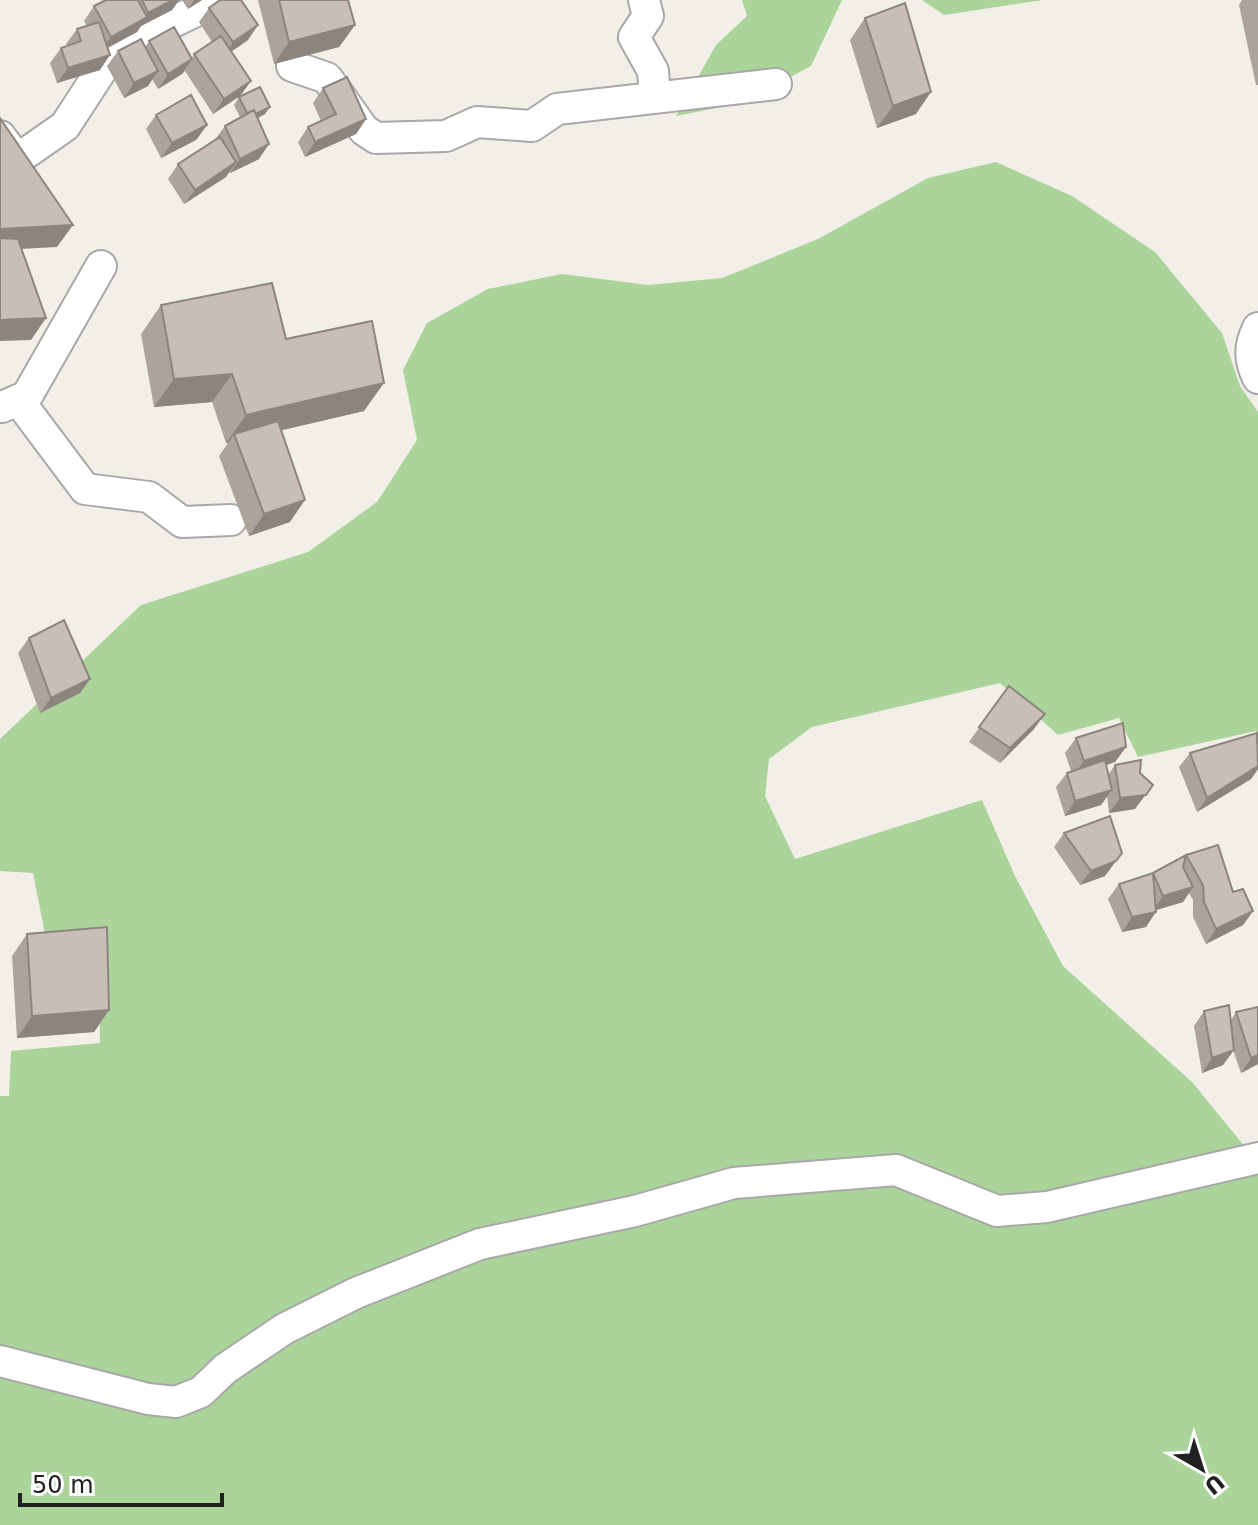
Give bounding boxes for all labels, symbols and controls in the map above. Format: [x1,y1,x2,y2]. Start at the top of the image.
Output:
north arrow [1162,1429,1242,1509]
scale bar [20,1457,222,1507]
text: U [1199,1469,1229,1499]
text: 50 m [32,1471,94,1499]

